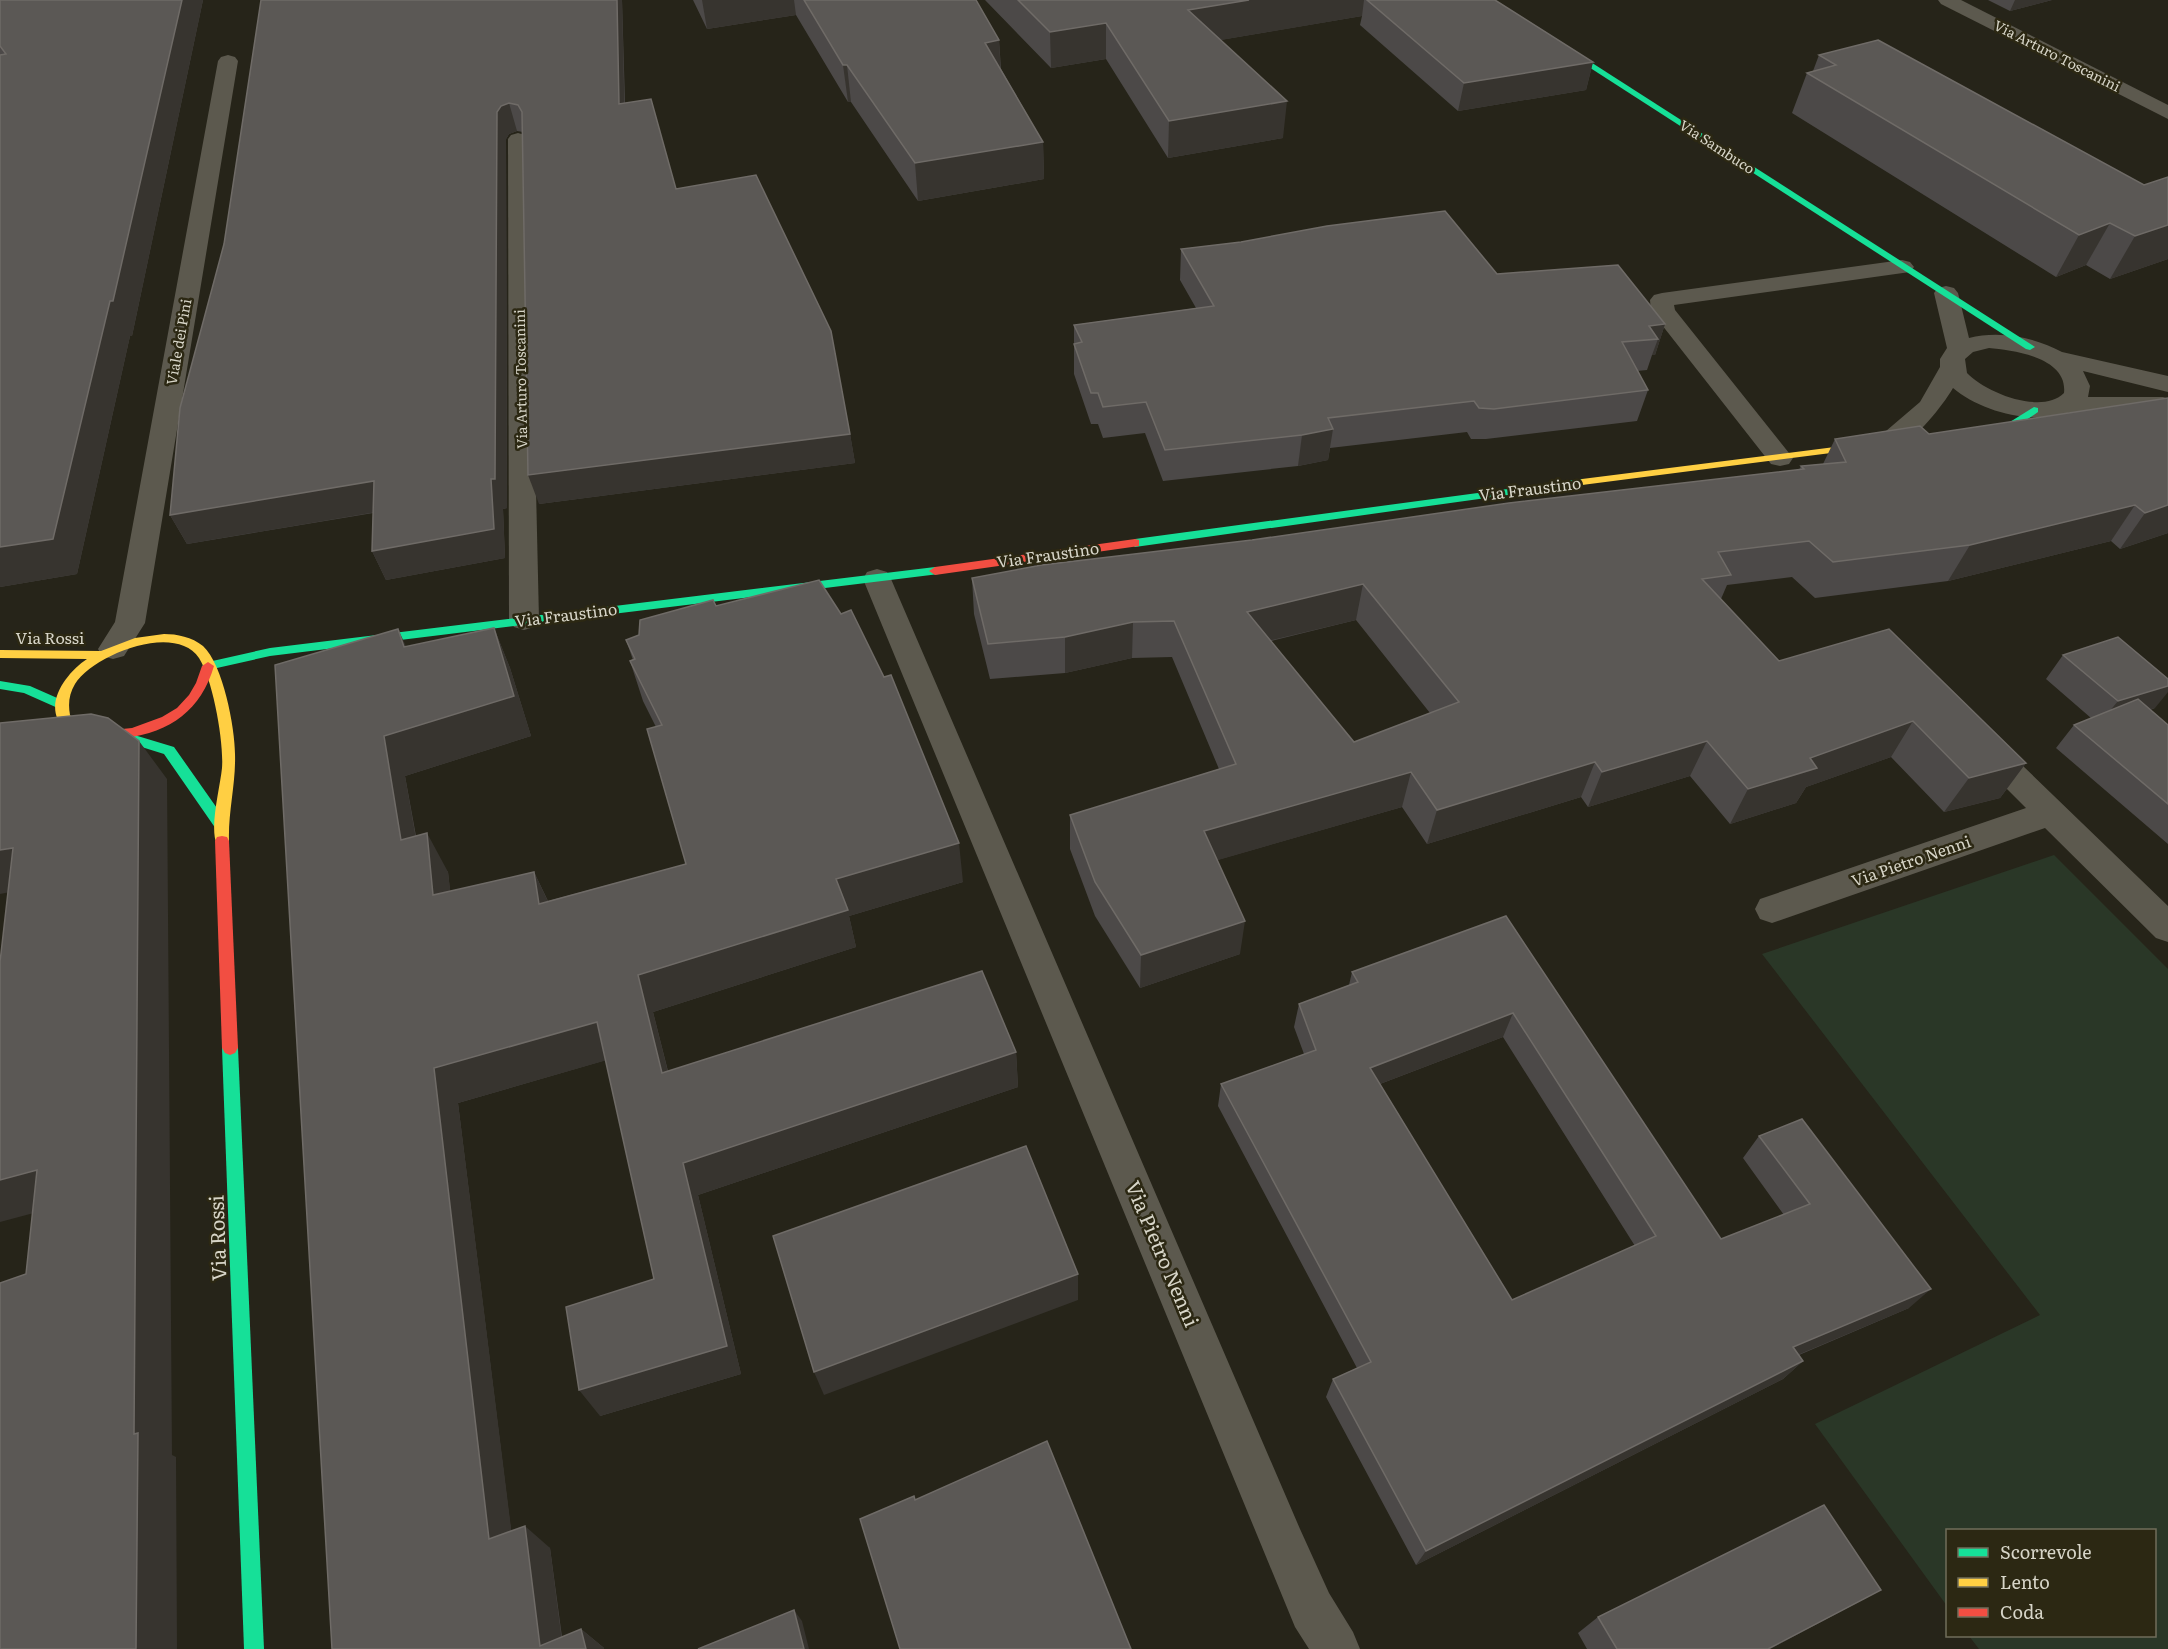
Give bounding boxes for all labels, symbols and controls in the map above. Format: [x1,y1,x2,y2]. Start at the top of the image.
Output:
street label: Via Arturo Toscanini [1991,15,2124,96]
street label: Via Sambuco [1676,114,1759,178]
street label: Viale dei Pini [161,297,195,386]
street label: Via Arturo Toscanini [509,309,531,449]
street label: Via Fraustino [1477,470,1582,506]
street label: Via Fraustino [995,535,1100,573]
street label: Via Fraustino [513,596,618,632]
street label: Via Rossi [16,625,84,649]
street label: Via Pietro Nenni [1848,828,1974,892]
street label: Via Pietro Nenni [1120,1175,1208,1331]
street label: Via Rossi [199,1194,232,1282]
legend [1946,1529,2156,1637]
text: Scorrevole [2000,1538,2092,1565]
text: Lento [2000,1568,2050,1595]
text: Coda [2000,1598,2044,1625]

